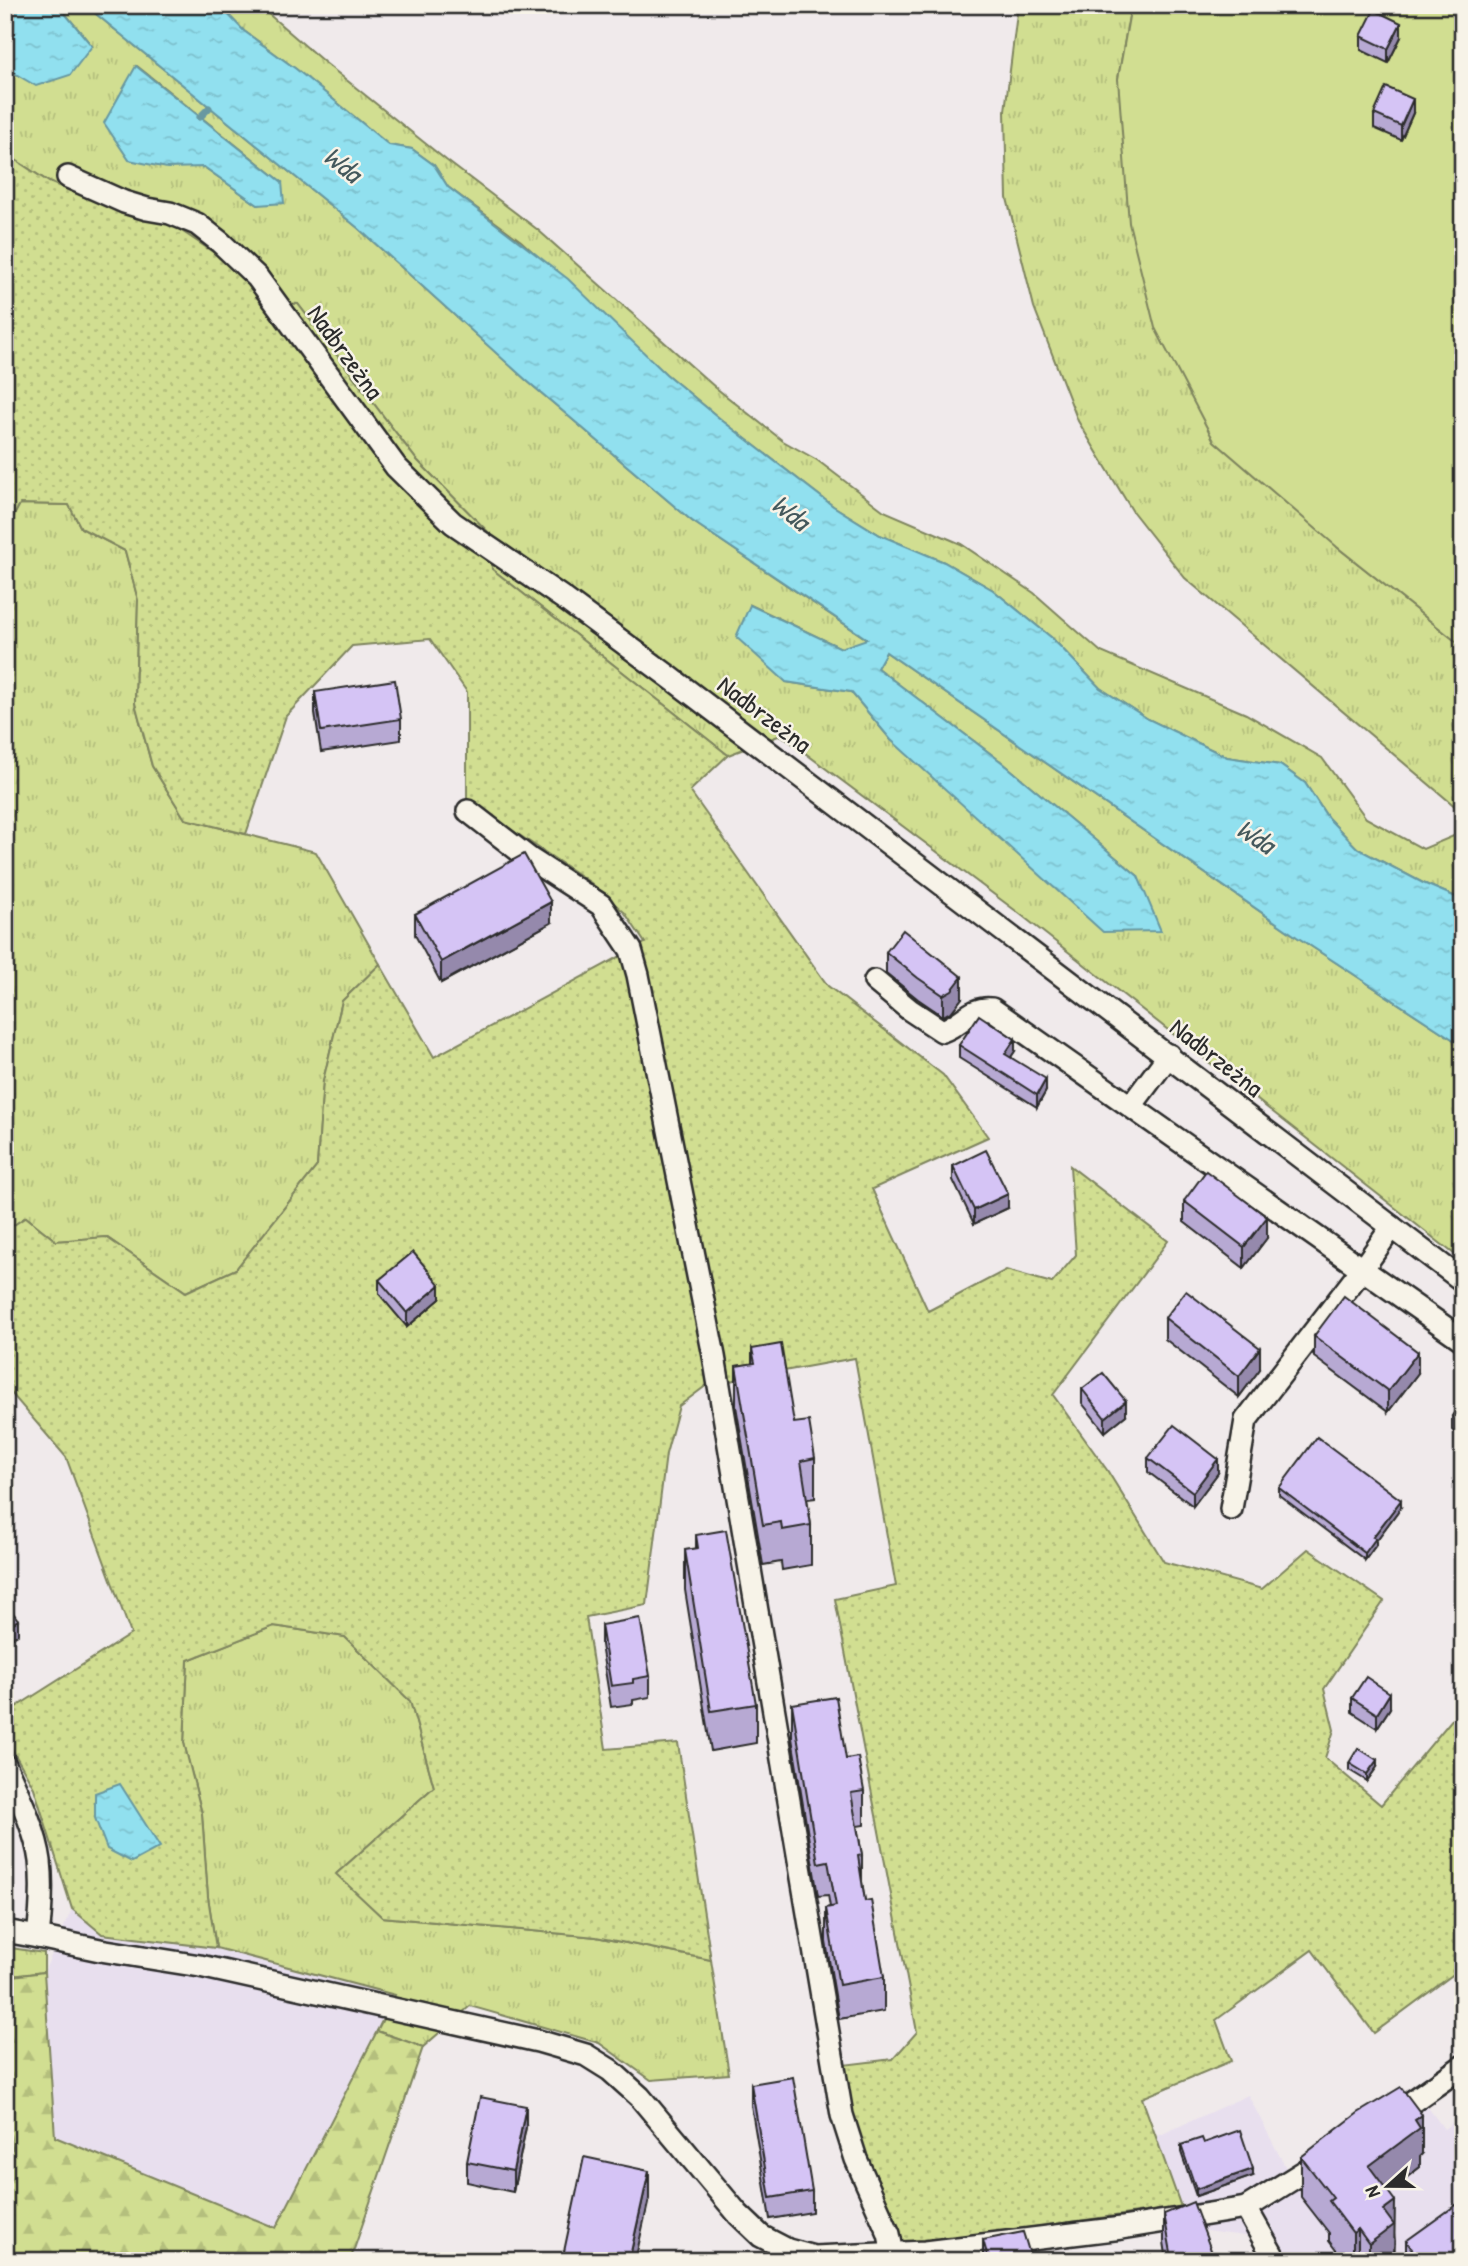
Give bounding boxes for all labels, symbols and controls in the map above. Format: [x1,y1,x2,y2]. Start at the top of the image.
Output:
water label: Wda [316,137,372,193]
street label: Nadbrzeżna [300,297,392,407]
water label: Wda [764,485,820,541]
street label: Nadbrzeżna [711,667,819,761]
water label: Wda [1229,809,1285,864]
street label: Nadbrzeżna [1163,1010,1271,1104]
north arrow [1352,2150,1422,2220]
text: N [1358,2183,1386,2201]

